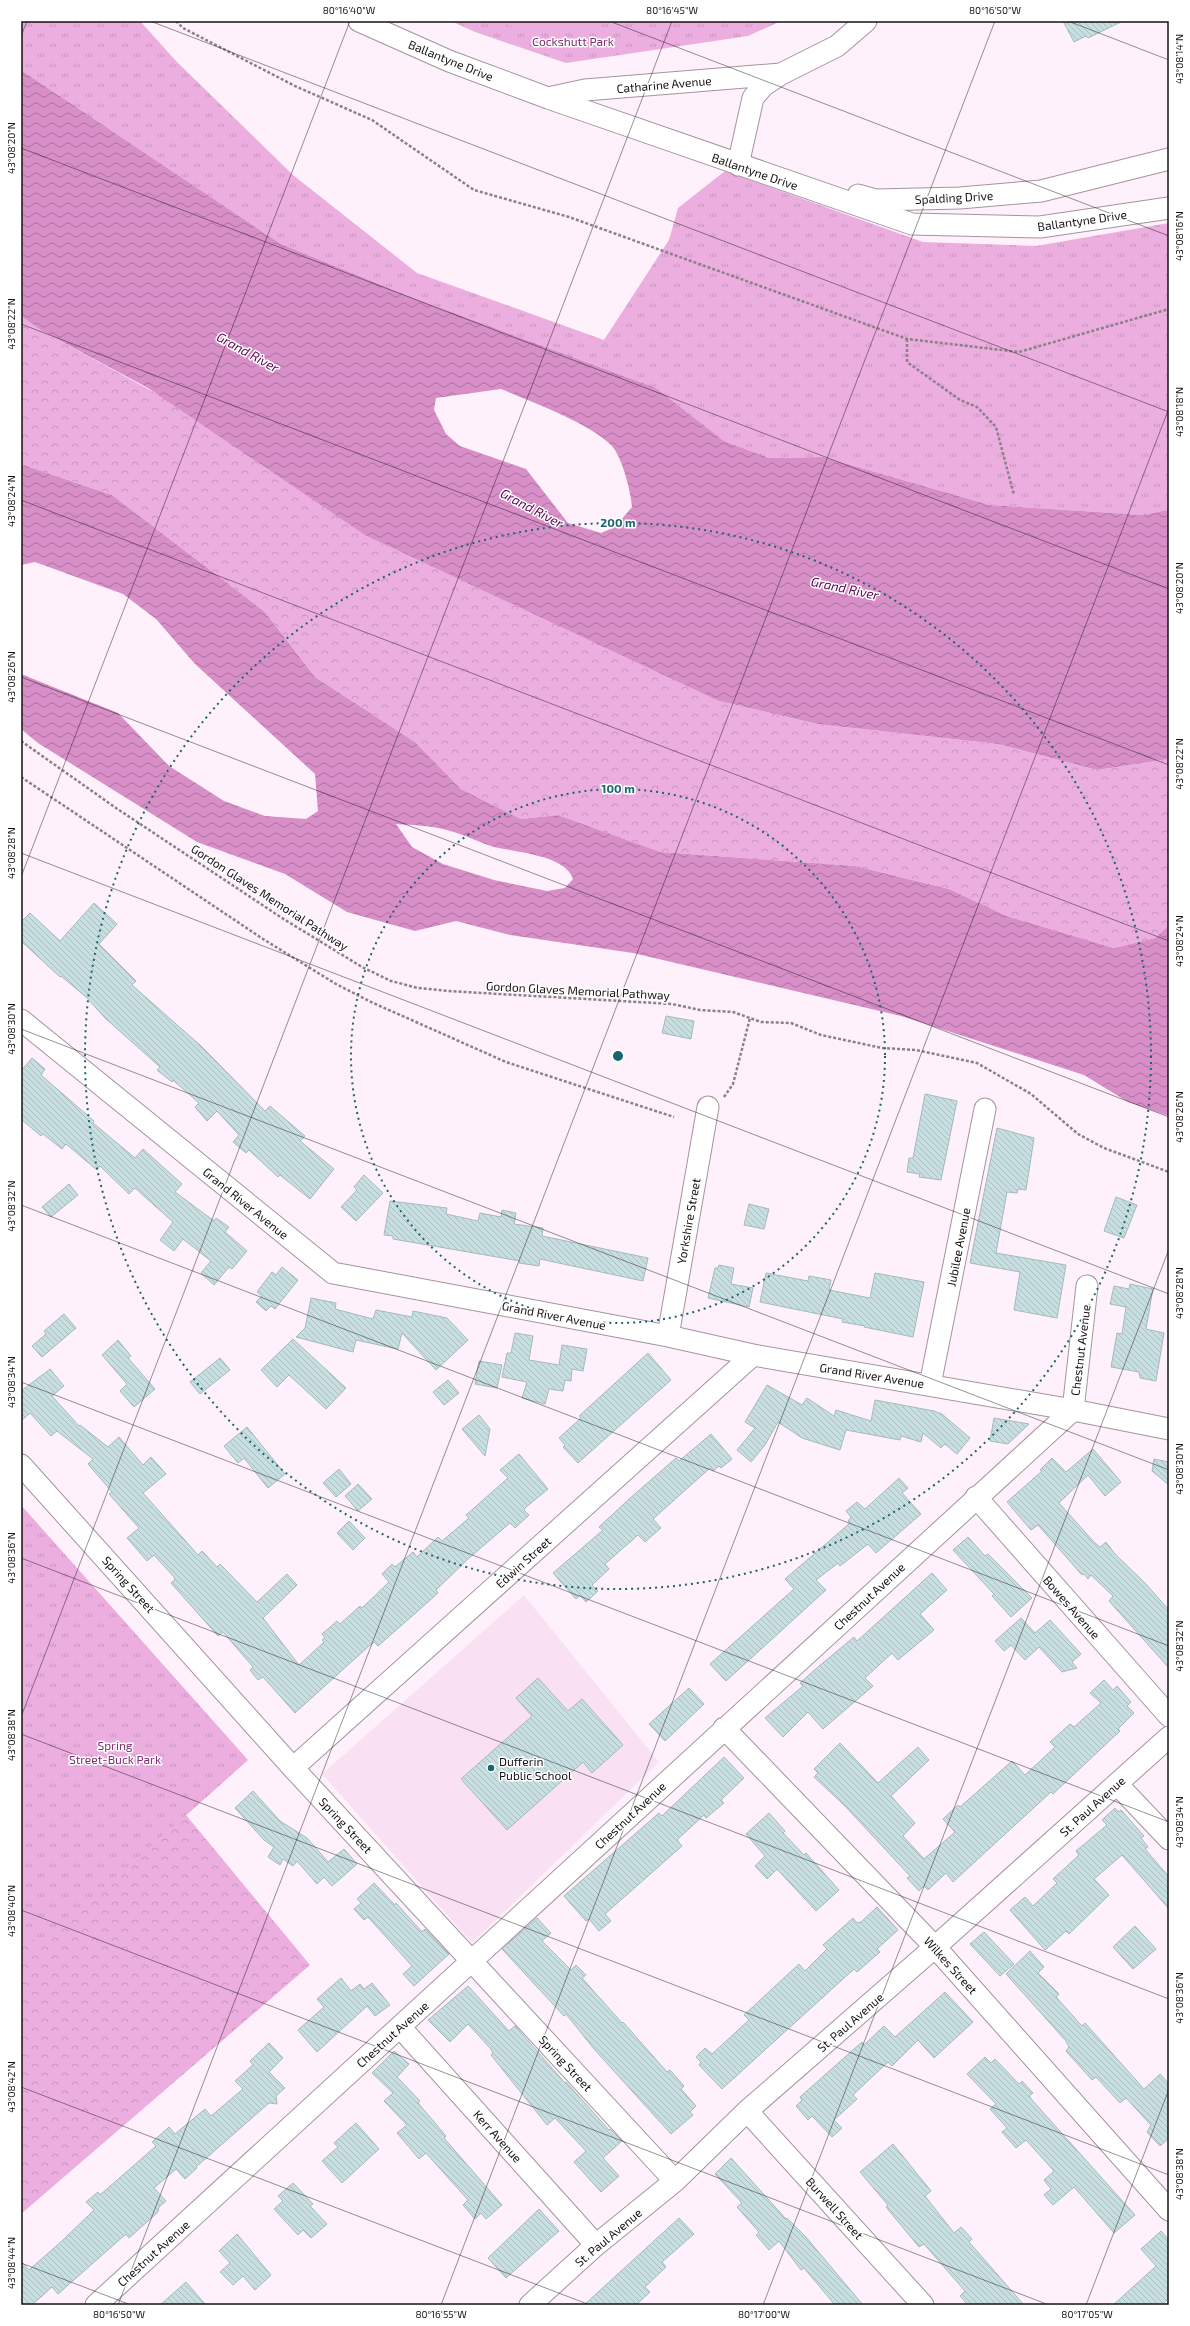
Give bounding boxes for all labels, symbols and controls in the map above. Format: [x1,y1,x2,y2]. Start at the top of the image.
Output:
text: 80°16'40"W [323,4,376,16]
text: 80°16'45"W [646,4,698,16]
text: 80°16'50"W [969,4,1021,16]
park label: Cockshutt Park [532,34,614,48]
text: 43°08'14"N [1173,34,1185,84]
street label: Ballantyne Drive [407,37,495,83]
street label: Catharine Avenue [616,73,712,95]
text: 43°08'20"N [5,122,17,174]
street label: Ballantyne Drive [710,150,800,192]
street label: Spalding Drive [914,188,994,206]
street label: Ballantyne Drive [1036,207,1128,233]
text: 43°08'16"N [1173,211,1185,261]
text: 43°08'22"N [5,298,17,350]
water label: Grand River [214,328,283,376]
text: 43°08'18"N [1173,387,1185,437]
text: 43°08'24"N [5,475,17,527]
water label: Grand River [498,485,567,532]
text: 200 m [600,515,636,529]
text: 43°08'20"N [1173,562,1185,614]
water label: Grand River [810,573,881,603]
text: 43°08'26"N [5,651,17,703]
text: 43°08'22"N [1173,738,1185,790]
text: 100 m [601,781,635,795]
text: 43°08'28"N [5,827,17,879]
street label: Gordon Glaves Memorial Pathway [189,841,352,953]
text: 43°08'24"N [1173,915,1185,967]
street label: Gordon Glaves Memorial Pathway [486,978,671,1002]
text: 43°08'30"N [5,1003,17,1055]
centre of rings [611,1049,625,1063]
text: 43°08'26"N [1173,1091,1185,1143]
street label: Grand River Avenue [201,1164,291,1242]
street label: Yorkshire Street [674,1177,703,1265]
text: 43°08'32"N [5,1180,17,1232]
street label: Jubilee Avenue [944,1206,972,1288]
text: 43°08'28"N [1173,1267,1185,1319]
street label: Grand River Avenue [501,1298,607,1332]
street label: Chestnut Avenue [1067,1304,1093,1396]
text: 43°08'34"N [5,1356,17,1408]
street label: Grand River Avenue [819,1360,925,1390]
text: 43°08'30"N [1173,1443,1185,1495]
text: 43°08'36"N [5,1532,17,1584]
street label: Edwin Street [493,1533,554,1590]
street label: Spring Street [100,1553,158,1615]
street label: Chestnut Avenue [831,1560,907,1632]
street label: Bowes Avenue [1041,1573,1103,1641]
text: 43°08'32"N [1173,1620,1185,1672]
text: 43°08'38"N [5,1709,17,1761]
park label: Spring Street-Buck Park [69,1738,161,1766]
place label: Dufferin Public School [499,1754,572,1782]
marker: Dufferin Public School [486,1763,496,1773]
street label: St. Paul Avenue [1056,1773,1128,1839]
street label: Chestnut Avenue [592,1779,668,1851]
street label: Spring Street [317,1794,376,1856]
text: 43°08'34"N [1173,1796,1185,1848]
text: 43°08'40"N [5,1885,17,1937]
street label: Wilkes Street [922,1933,981,1997]
text: 43°08'36"N [1173,1972,1185,2024]
street label: St. Paul Avenue [814,1989,886,2055]
street label: Chestnut Avenue [353,1998,431,2070]
street label: Spring Street [537,2032,596,2094]
text: 43°08'42"N [5,2061,17,2113]
street label: Kerr Avenue [471,2107,525,2165]
text: 43°08'38"N [1173,2148,1185,2200]
street label: Burwell Street [804,2174,867,2242]
street label: St. Paul Avenue [572,2205,644,2269]
street label: Chestnut Avenue [114,2217,192,2289]
text: 43°08'44"N [5,2237,17,2289]
text: 80°16'50"W [93,2308,145,2320]
text: 80°16'55"W [415,2308,467,2320]
text: 80°17'00"W [738,2308,791,2320]
text: 80°17'05"W [1061,2308,1113,2320]

